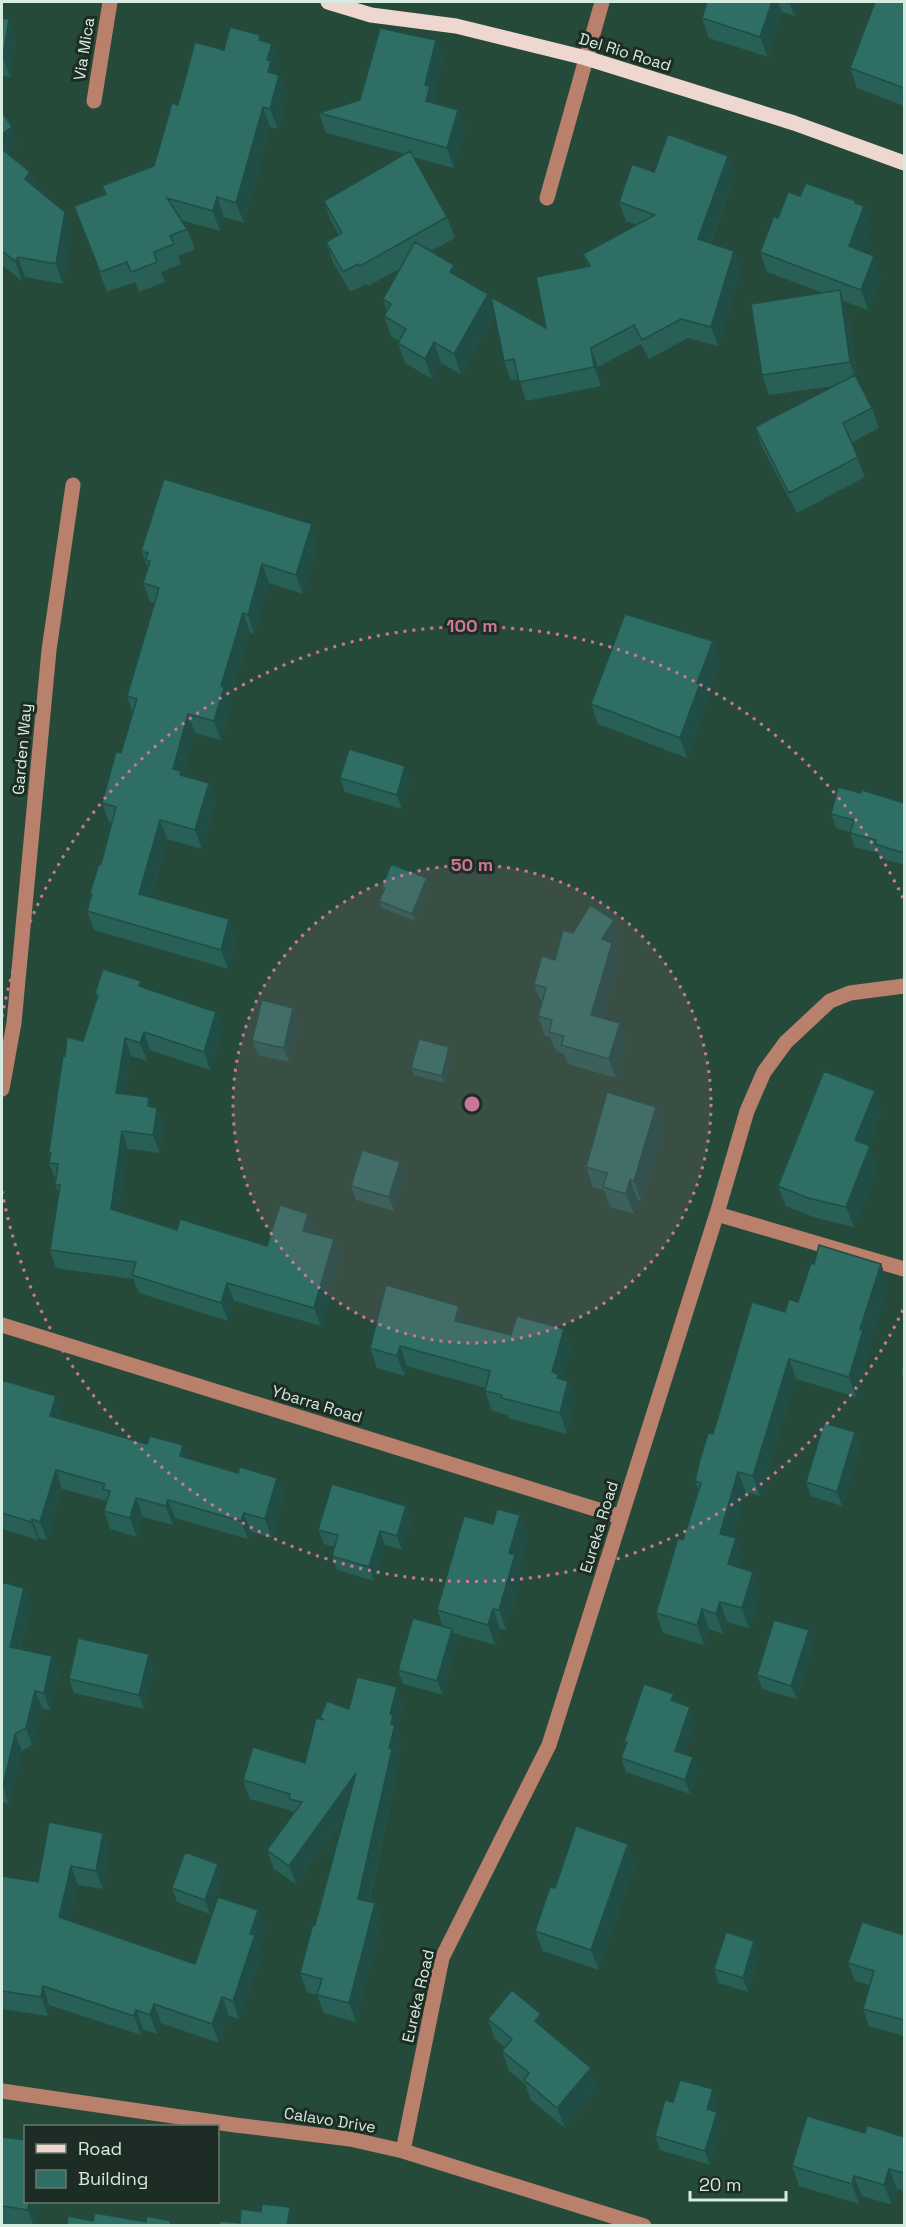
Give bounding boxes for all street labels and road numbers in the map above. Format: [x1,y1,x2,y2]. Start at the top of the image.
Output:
street label: Via Mica [69,16,99,82]
street label: Del Rio Road [576,28,674,76]
street label: Garden Way [8,702,36,796]
street label: Ybarra Road [269,1380,365,1428]
street label: Eureka Road [575,1478,623,1576]
street label: Eureka Road [397,1947,439,2045]
street label: Calavo Drive [283,2102,377,2138]

